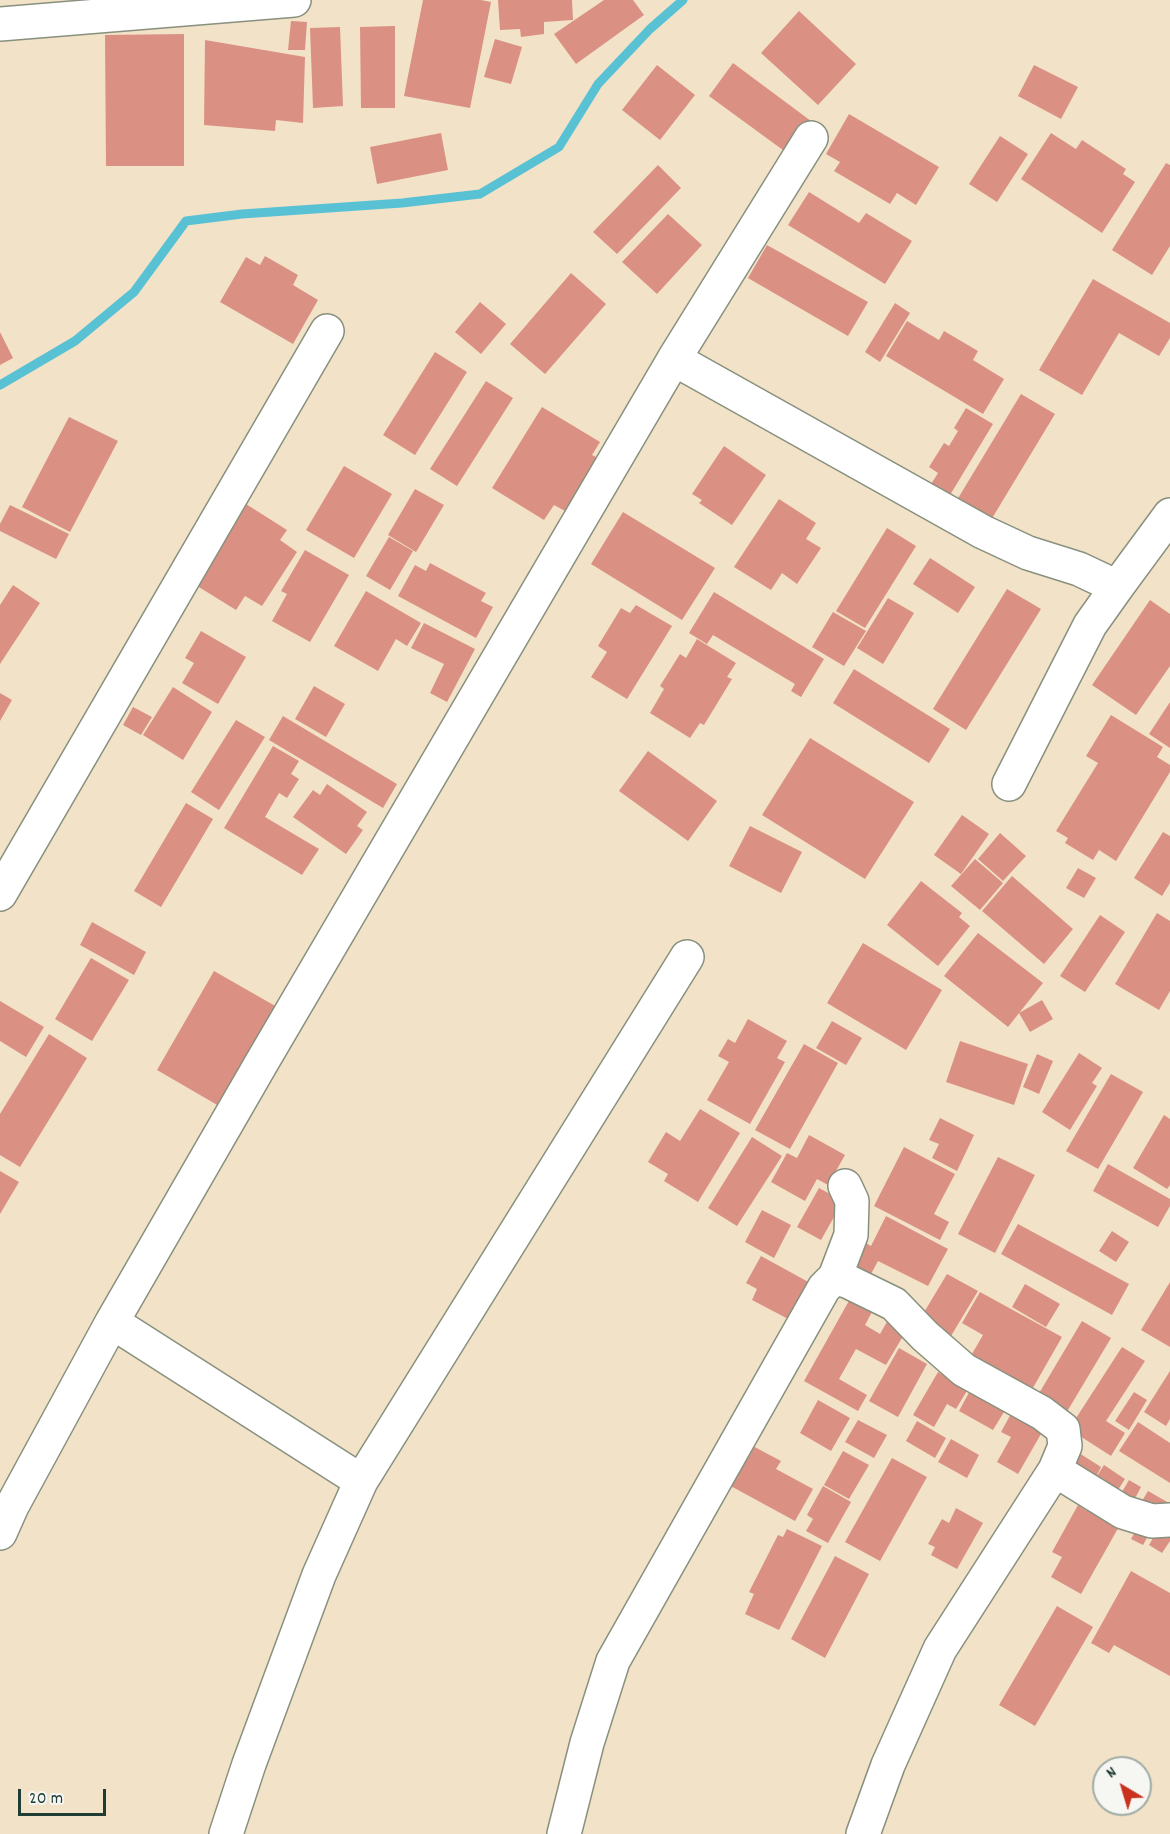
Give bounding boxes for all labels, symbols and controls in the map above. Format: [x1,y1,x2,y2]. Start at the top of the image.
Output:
north arrow [1092,1756,1152,1816]
text: N [1102,1762,1122,1784]
scale bar [21,1777,110,1815]
text: 20 m [29,1787,63,1812]

